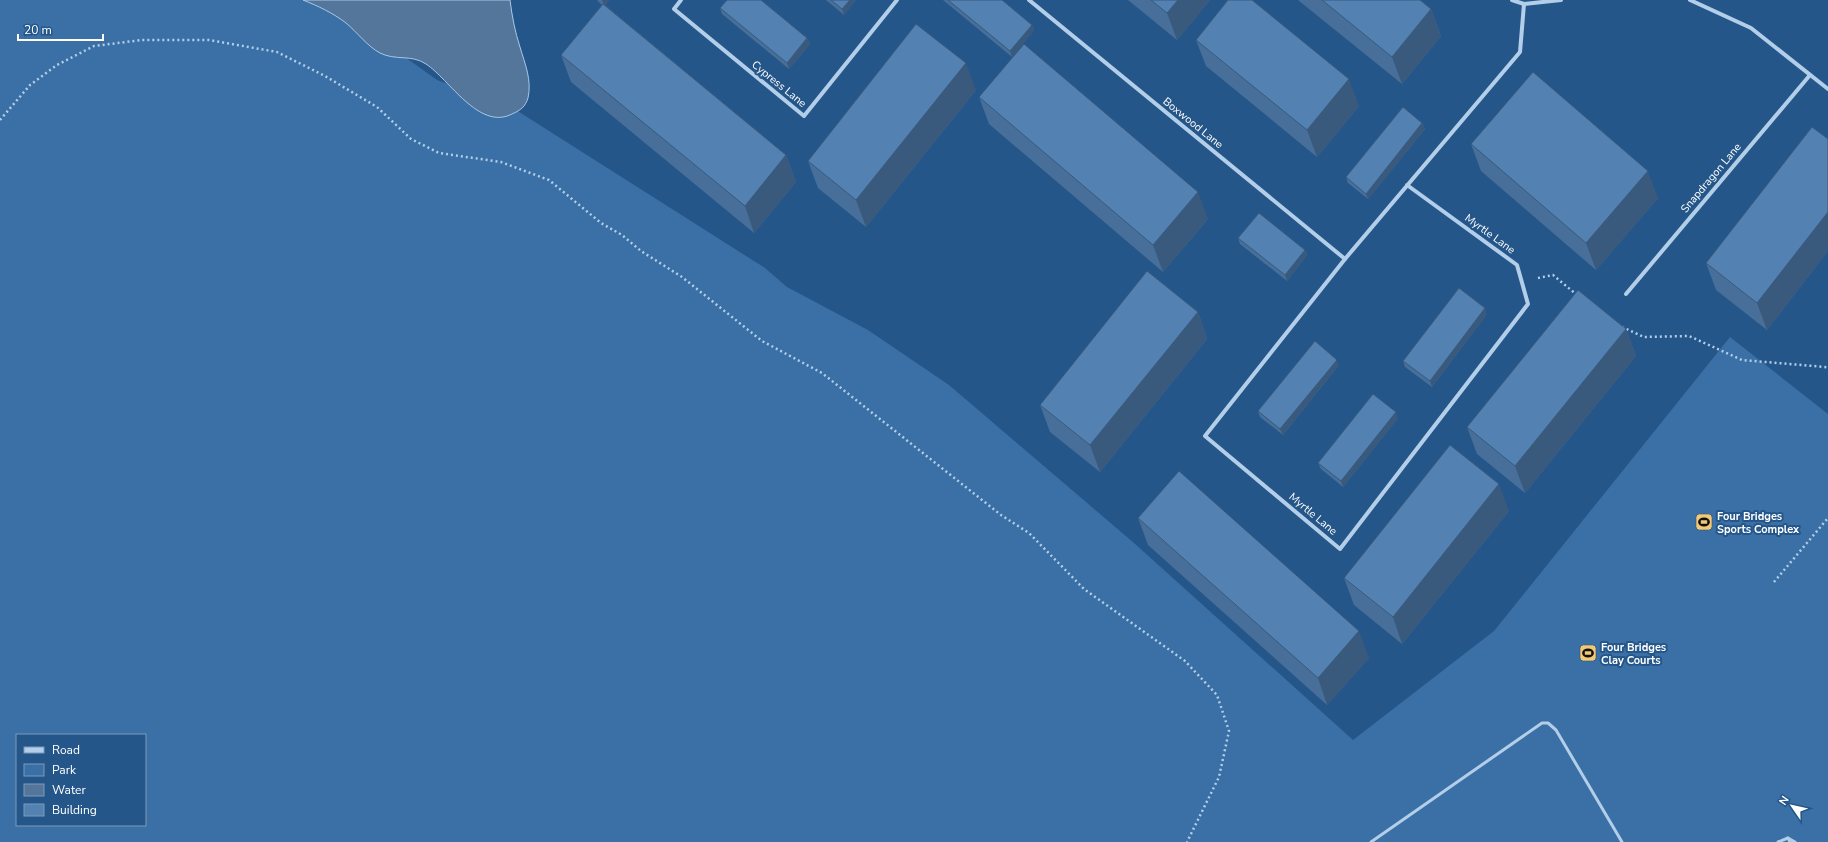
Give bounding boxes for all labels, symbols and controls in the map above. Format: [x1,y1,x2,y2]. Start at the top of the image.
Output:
scale bar [18,16,103,42]
text: 20 m [24,22,52,38]
street label: Cypress Lane [749,57,810,111]
street label: Boxwood Lane [1160,94,1226,152]
street label: Snapdragon Lane [1677,140,1745,216]
street label: Myrtle Lane [1462,211,1518,257]
street label: Myrtle Lane [1286,489,1341,539]
place label: Four Bridges Sports Complex [1717,509,1800,537]
sports icon: Four Bridges Sports Complex [1694,512,1714,532]
place label: Four Bridges Clay Courts [1601,640,1666,668]
sports icon: Four Bridges Clay Courts [1578,643,1598,663]
legend [16,734,146,826]
text: Road [52,742,80,758]
text: Park [52,762,77,778]
text: Water [52,782,86,798]
north arrow [1772,786,1812,826]
text: N [1776,793,1793,808]
text: Building [52,802,97,818]

